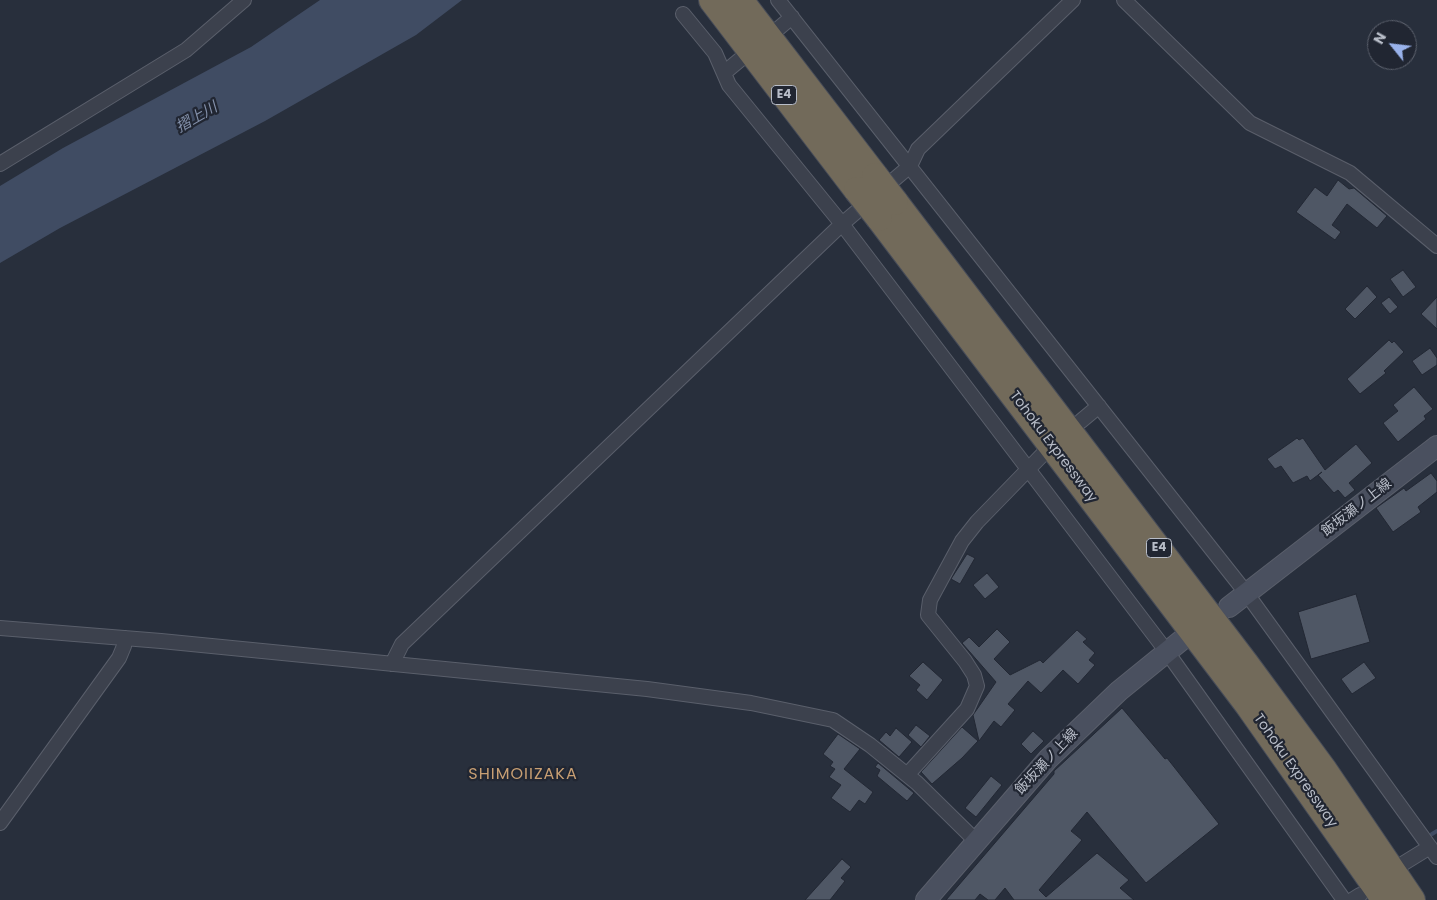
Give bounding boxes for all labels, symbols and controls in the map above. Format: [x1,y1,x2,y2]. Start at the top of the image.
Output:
north arrow [1367,20,1417,70]
text: N [1368,29,1391,48]
road number: E4 [772,86,796,104]
water label: 摺上川 [173,99,221,137]
street label: Tohoku Expressway [1006,388,1100,506]
street label: 飯坂瀬ノ上線 [1319,476,1395,540]
road number: E4 [1146,538,1172,558]
street label: Tohoku Expressway [1249,711,1341,831]
street label: 飯坂瀬ノ上線 [1012,726,1082,798]
district label: SHIMOIIZAKA [467,765,579,785]

